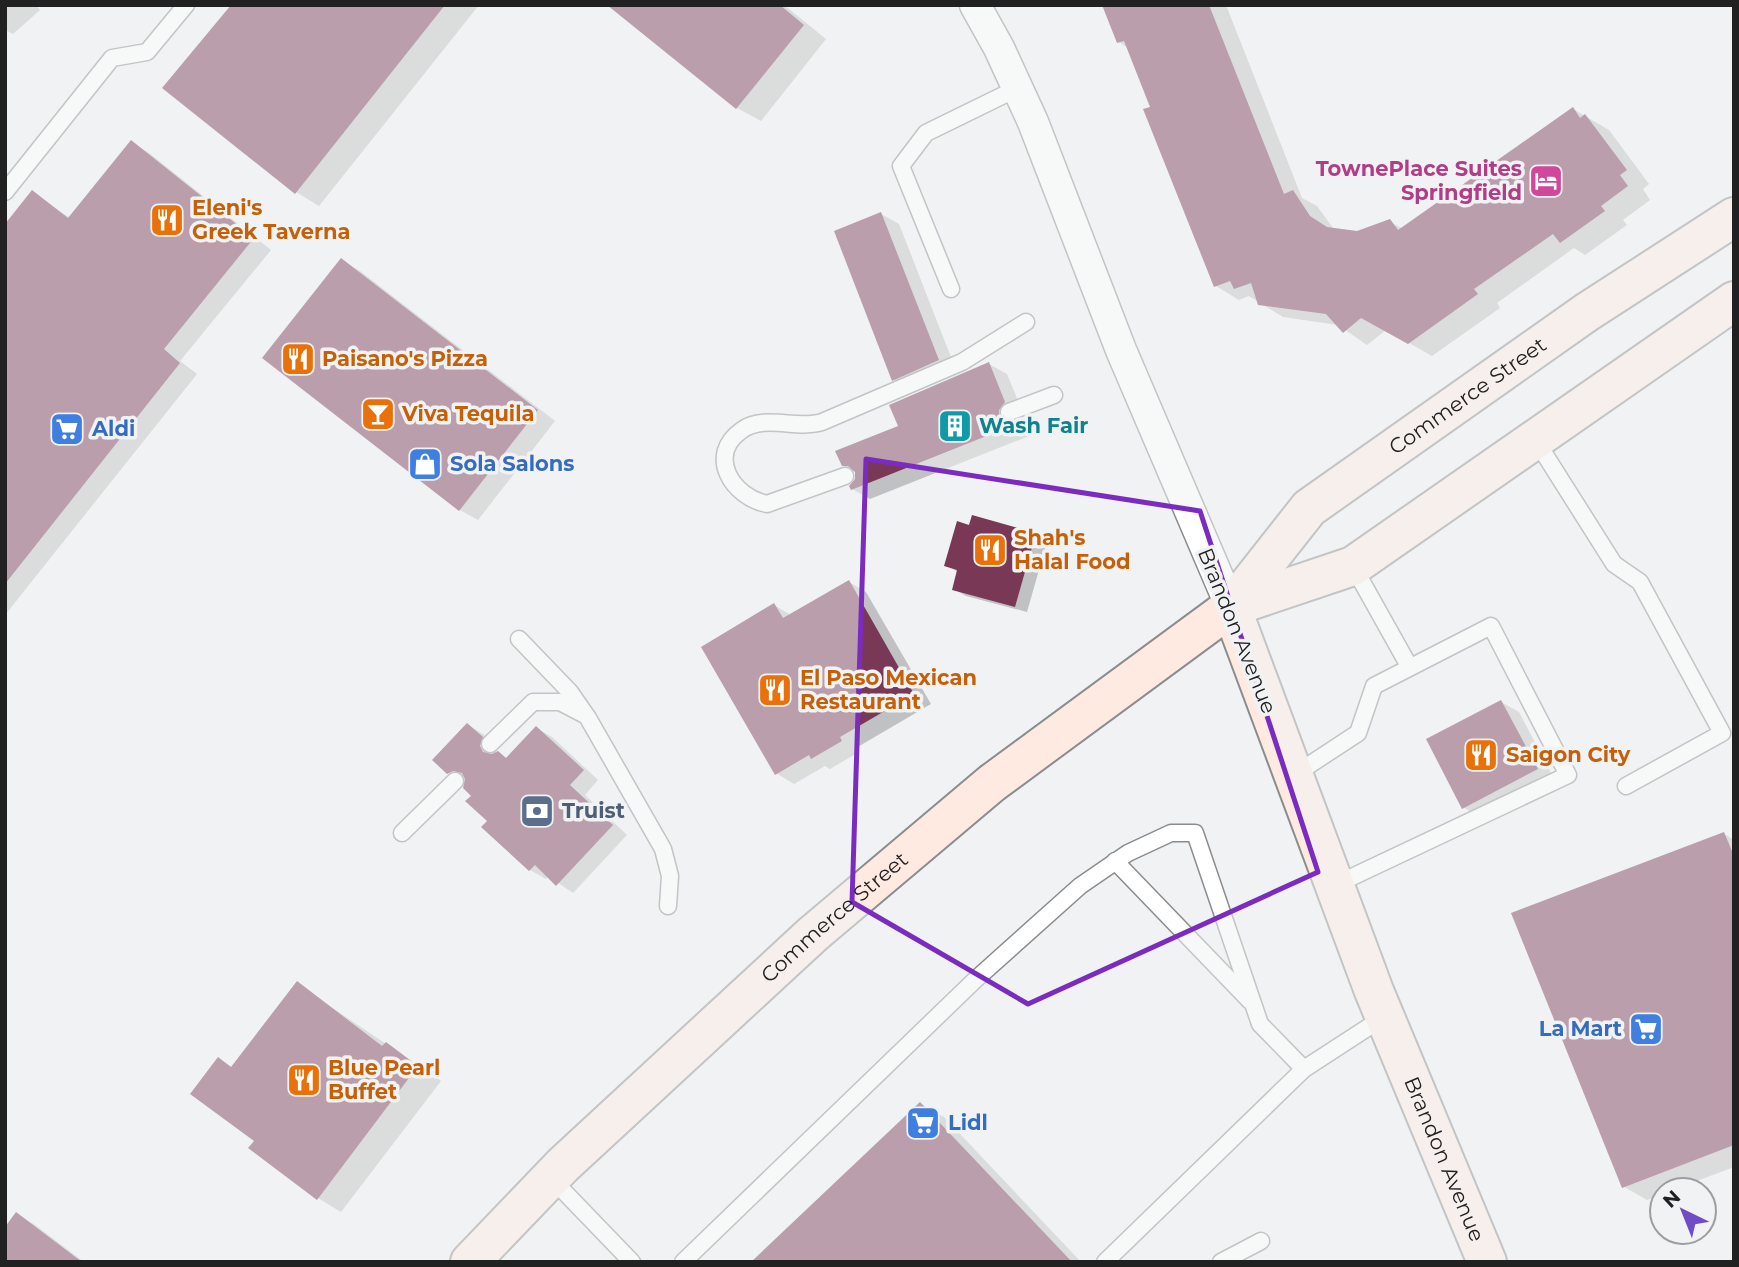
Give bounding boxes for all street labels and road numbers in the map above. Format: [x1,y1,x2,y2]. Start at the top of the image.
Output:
street label: Commerce Street [1384,332,1551,460]
street label: Brandon Avenue [1193,544,1282,717]
street label: Commerce Street [756,846,913,988]
street label: Brandon Avenue [1399,1073,1490,1245]

